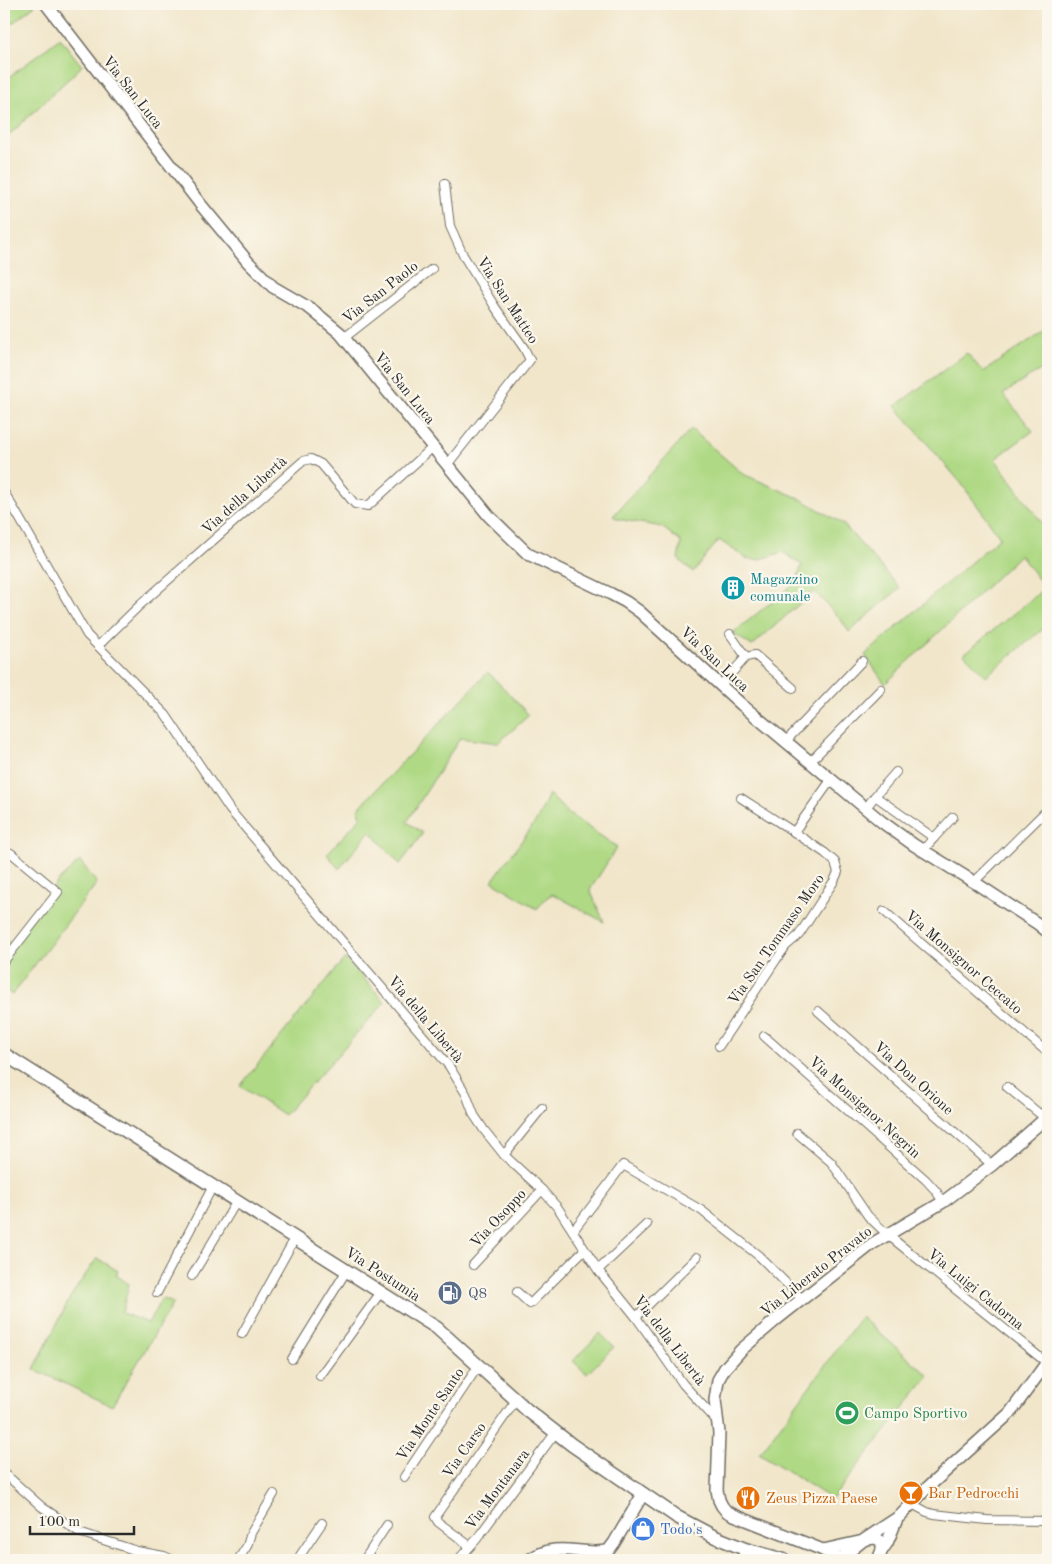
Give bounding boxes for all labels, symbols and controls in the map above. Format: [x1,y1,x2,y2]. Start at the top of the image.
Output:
street label: Via San Luca [99,54,165,133]
street label: Via San Matteo [473,255,540,347]
street label: Via San Paolo [340,259,422,327]
street label: Via San Luca [370,350,438,428]
street label: Via della Libertà [200,454,291,538]
place label: Magazzino comunale [750,573,818,605]
building icon: Magazzino comunale [720,575,746,601]
street label: Via San Luca [677,625,752,696]
street label: Via San Tommaso Moro [726,872,828,1008]
street label: Via Monsignor Ceccato [902,908,1024,1018]
street label: Via della Libertà [384,974,466,1067]
street label: Via Don Orione [870,1040,956,1119]
street label: Via Monsignor Negrin [805,1054,923,1162]
street label: Via Osoppo [468,1187,530,1251]
street label: Via Liberato Pravato [758,1224,875,1320]
street label: Via Postumia [342,1245,423,1305]
street label: Via Luigi Cadorna [924,1247,1027,1334]
fuel station icon: Q8 [437,1280,463,1306]
place label: Q8 [468,1287,487,1302]
street label: Via della Libertà [630,1293,708,1389]
street label: Via Monte Santo [395,1366,468,1464]
sports icon: Campo Sportivo [834,1400,860,1426]
place label: Campo Sportivo [864,1407,967,1422]
street label: Via Carso [441,1420,490,1481]
street label: Via Montanara [463,1446,534,1533]
bar icon: Bar Pedrocchi [898,1480,924,1506]
restaurant icon: Zeus Pizza Paese [735,1485,761,1511]
place label: Bar Pedrocchi [928,1487,1019,1502]
place label: Zeus Pizza Paese [766,1492,878,1507]
scale bar [30,1504,134,1536]
text: 100 m [38,1515,80,1530]
shop icon: Todo's [630,1516,656,1542]
place label: Todo's [660,1523,703,1538]

